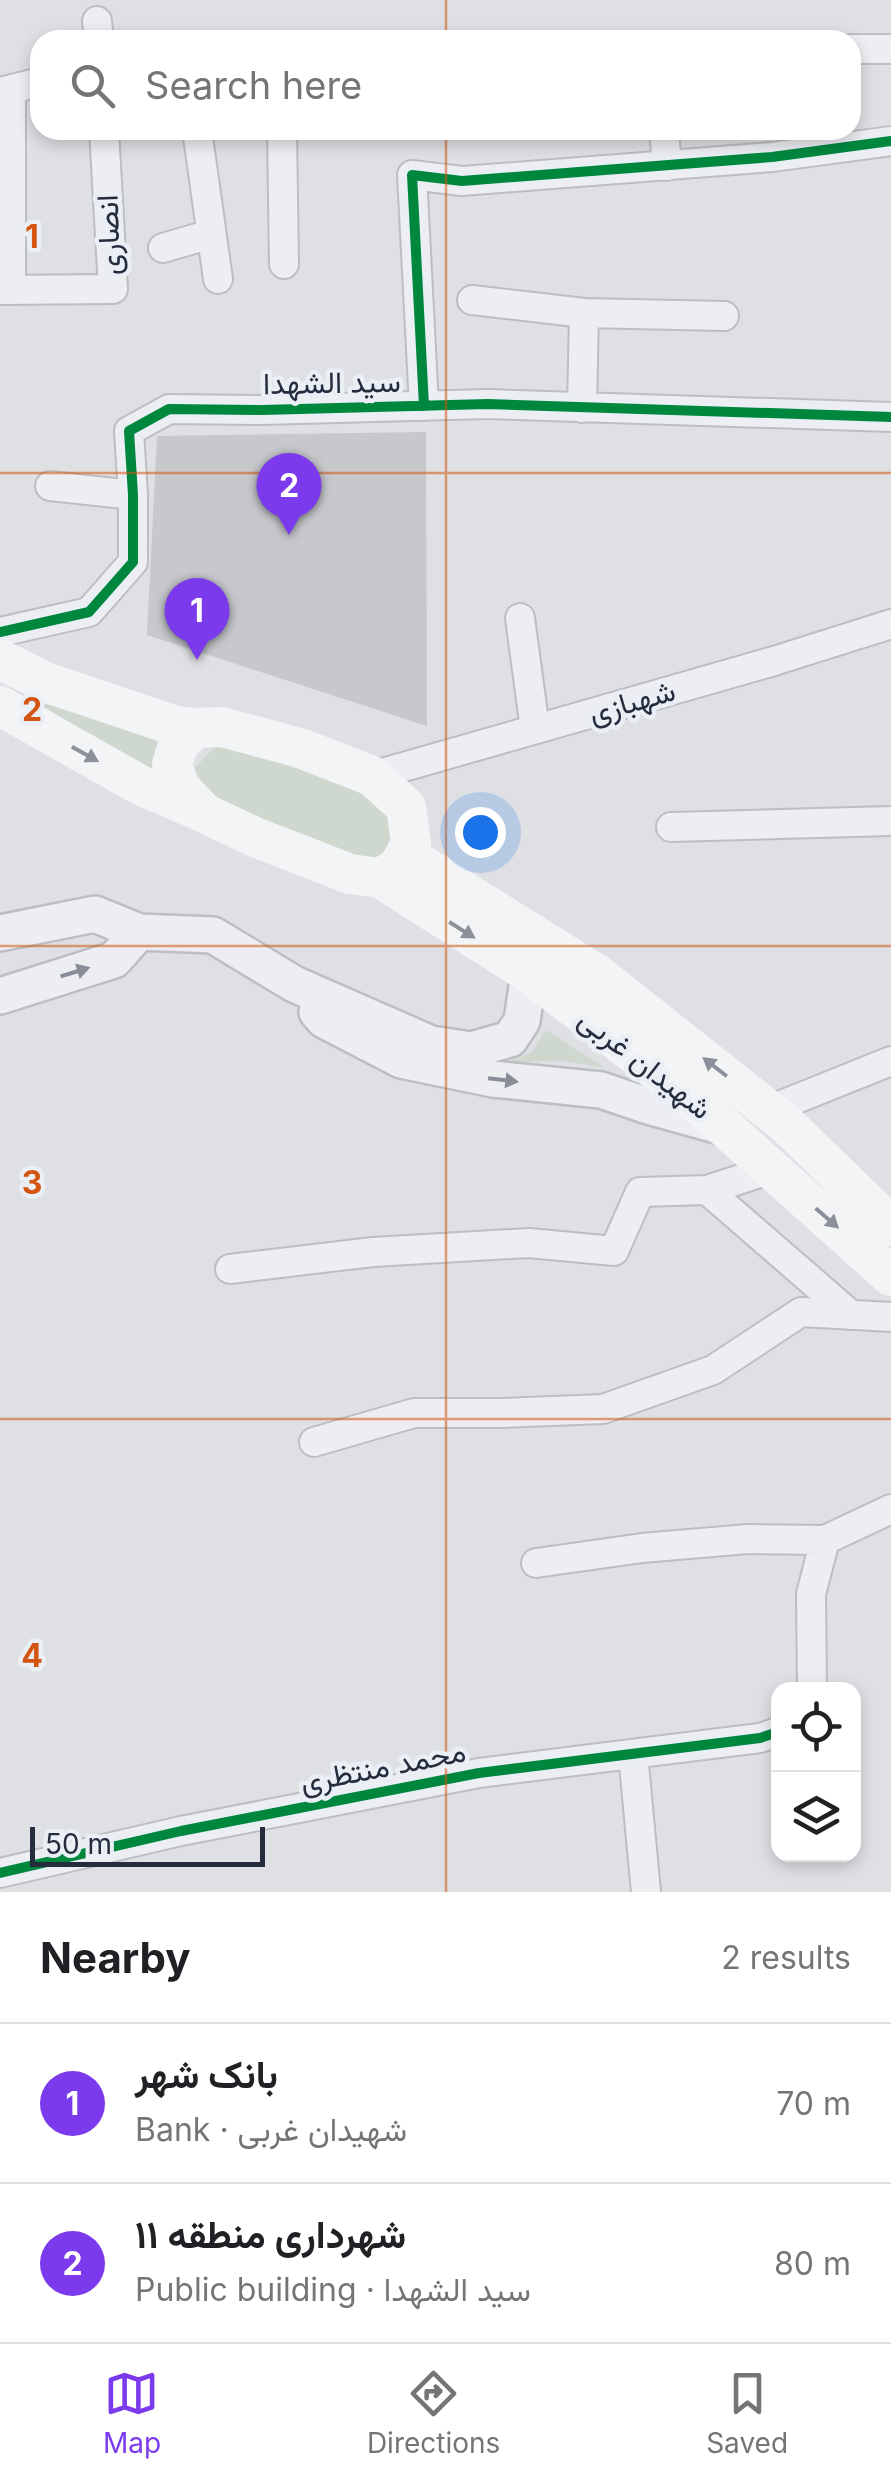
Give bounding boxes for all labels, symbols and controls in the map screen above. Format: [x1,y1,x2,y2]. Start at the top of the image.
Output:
search box [30,30,861,140]
icon: search [65,58,120,113]
text: Search here [145,62,362,108]
street label: انصاری [89,194,128,276]
text: 1 [25,217,39,256]
street label: سید الشهدا [263,363,401,402]
pin: 2 [256,452,322,535]
pin: 1 [164,578,230,660]
street label: شهبازی [584,672,679,731]
text: 2 [22,690,42,729]
one-way arrow [71,744,99,762]
your location [455,807,506,858]
one-way arrow [448,921,476,939]
one-way arrow [60,964,90,979]
street label: شهیدان غربی [571,1000,719,1127]
one-way arrow [702,1057,727,1078]
one-way arrow [488,1072,519,1088]
text: 3 [22,1163,42,1202]
one-way arrow [814,1206,839,1228]
text: 4 [21,1636,43,1675]
map controls [771,1682,861,1862]
button: locate [771,1682,861,1772]
street label: محمد منتظری [297,1732,469,1801]
button: layers [771,1772,861,1862]
scale bar [30,1822,265,1866]
text: 50 m [45,1827,112,1861]
text: Nearby [40,1932,191,1983]
text: 2 results [721,1938,851,1977]
text: بانک شهر [135,2051,278,2097]
text: 1 [66,2084,79,2123]
text: 70 m [776,2084,851,2123]
text: Bank · شهیدان غربی [135,2110,407,2149]
text: شهرداری منطقه ۱۱ [135,2211,406,2257]
text: 2 [62,2244,83,2283]
text: 80 m [774,2244,851,2283]
text: Public building · سید الشهدا [135,2270,531,2309]
tab: Map [103,2366,161,2460]
tab: Directions [367,2366,500,2460]
tab: Saved [706,2366,788,2460]

